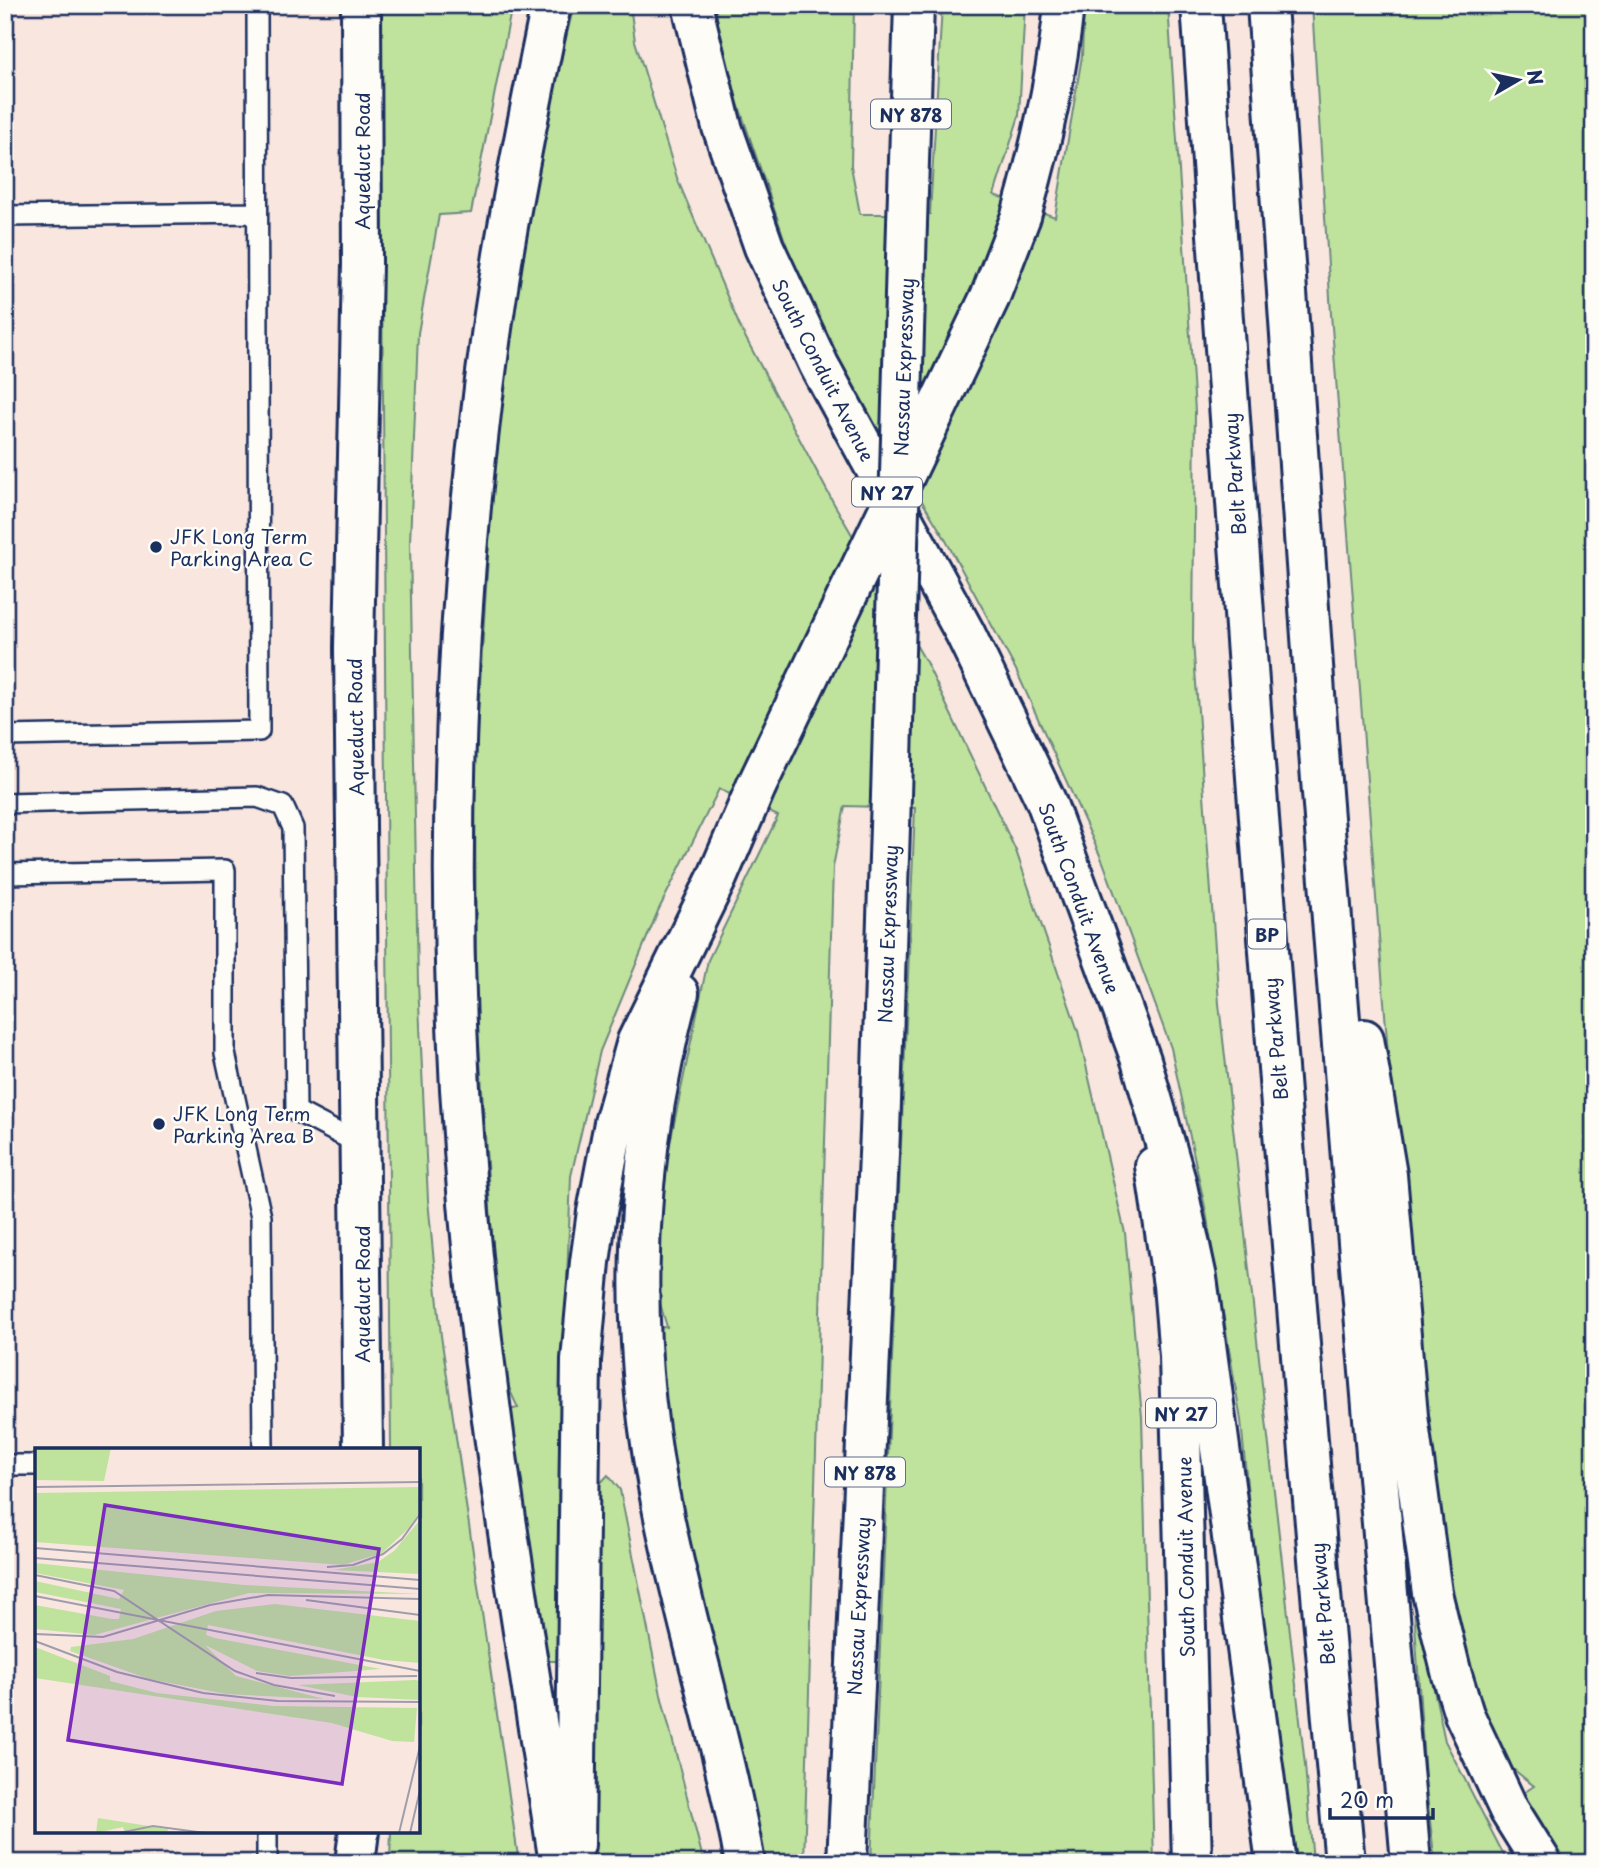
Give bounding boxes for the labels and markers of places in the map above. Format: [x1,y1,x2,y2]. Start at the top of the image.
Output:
place label: JFK Long Term Parking Area C [170,522,313,572]
marker: JFK Long Term Parking Area C [148,539,164,555]
place label: JFK Long Term Parking Area B [173,1099,314,1149]
marker: JFK Long Term Parking Area B [151,1116,167,1132]

